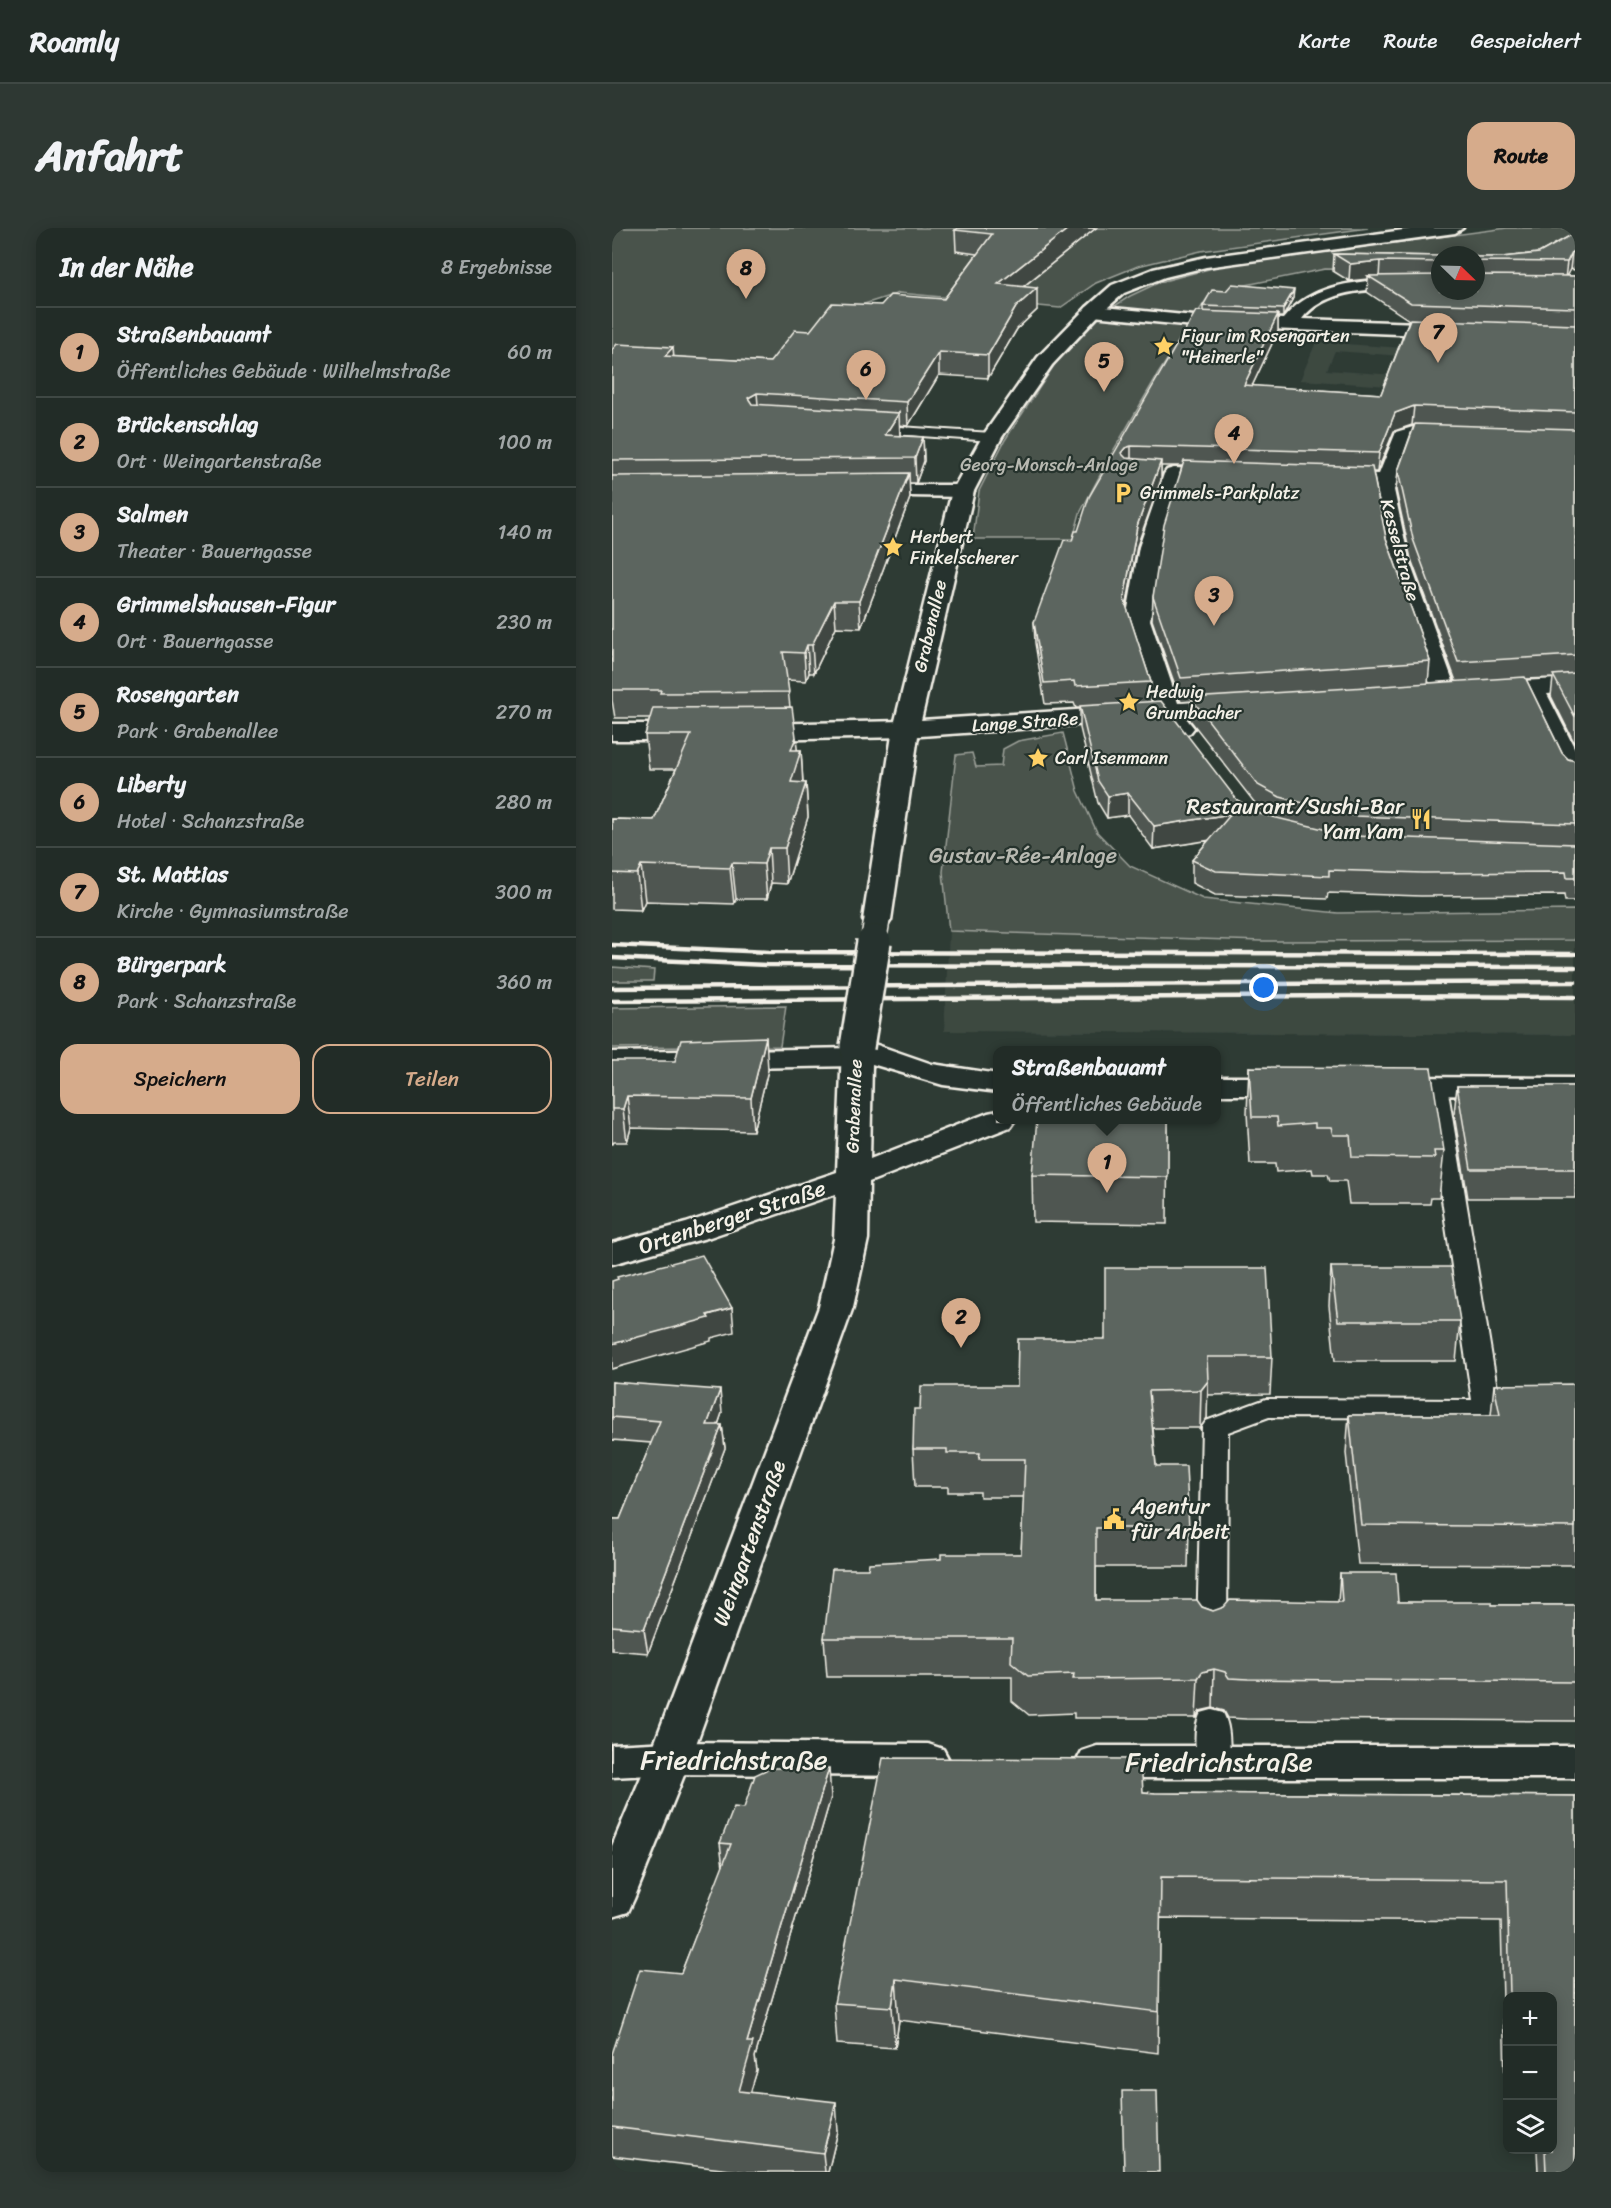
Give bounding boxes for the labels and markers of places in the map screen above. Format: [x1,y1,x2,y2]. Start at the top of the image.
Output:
pin: 8 [726,250,766,299]
pin: 7 [1418,314,1458,363]
place label: Figur im Rosengarten "Heinerle" [1181,320,1350,373]
place icon: Figur im Rosengarten "Heinerle" [1152,334,1176,358]
pin: 5 [1084,342,1124,392]
pin: 6 [846,350,886,400]
pin: 4 [1214,414,1254,464]
place label: Grimmels-Parkplatz [1140,477,1300,509]
parking icon: Grimmels-Parkplatz [1111,481,1135,505]
place label: Herbert Finkelscherer [910,521,1019,574]
place icon: Herbert Finkelscherer [881,535,905,559]
pin: 3 [1194,576,1234,626]
place label: Hedwig Grumbacher [1146,676,1243,729]
place icon: Hedwig Grumbacher [1117,690,1141,714]
place label: Carl Isenmann [1055,742,1169,774]
place icon: Carl Isenmann [1026,746,1050,770]
place label: Restaurant/Sushi-Bar Yam Yam [1187,787,1405,851]
restaurant icon: Restaurant/Sushi-Bar Yam Yam [1409,807,1433,831]
pin: 1 [1088,1144,1126,1193]
pin: 2 [942,1298,980,1348]
place label: Agentur für Arbeit [1130,1487,1230,1551]
public building icon: Agentur für Arbeit [1102,1507,1126,1531]

